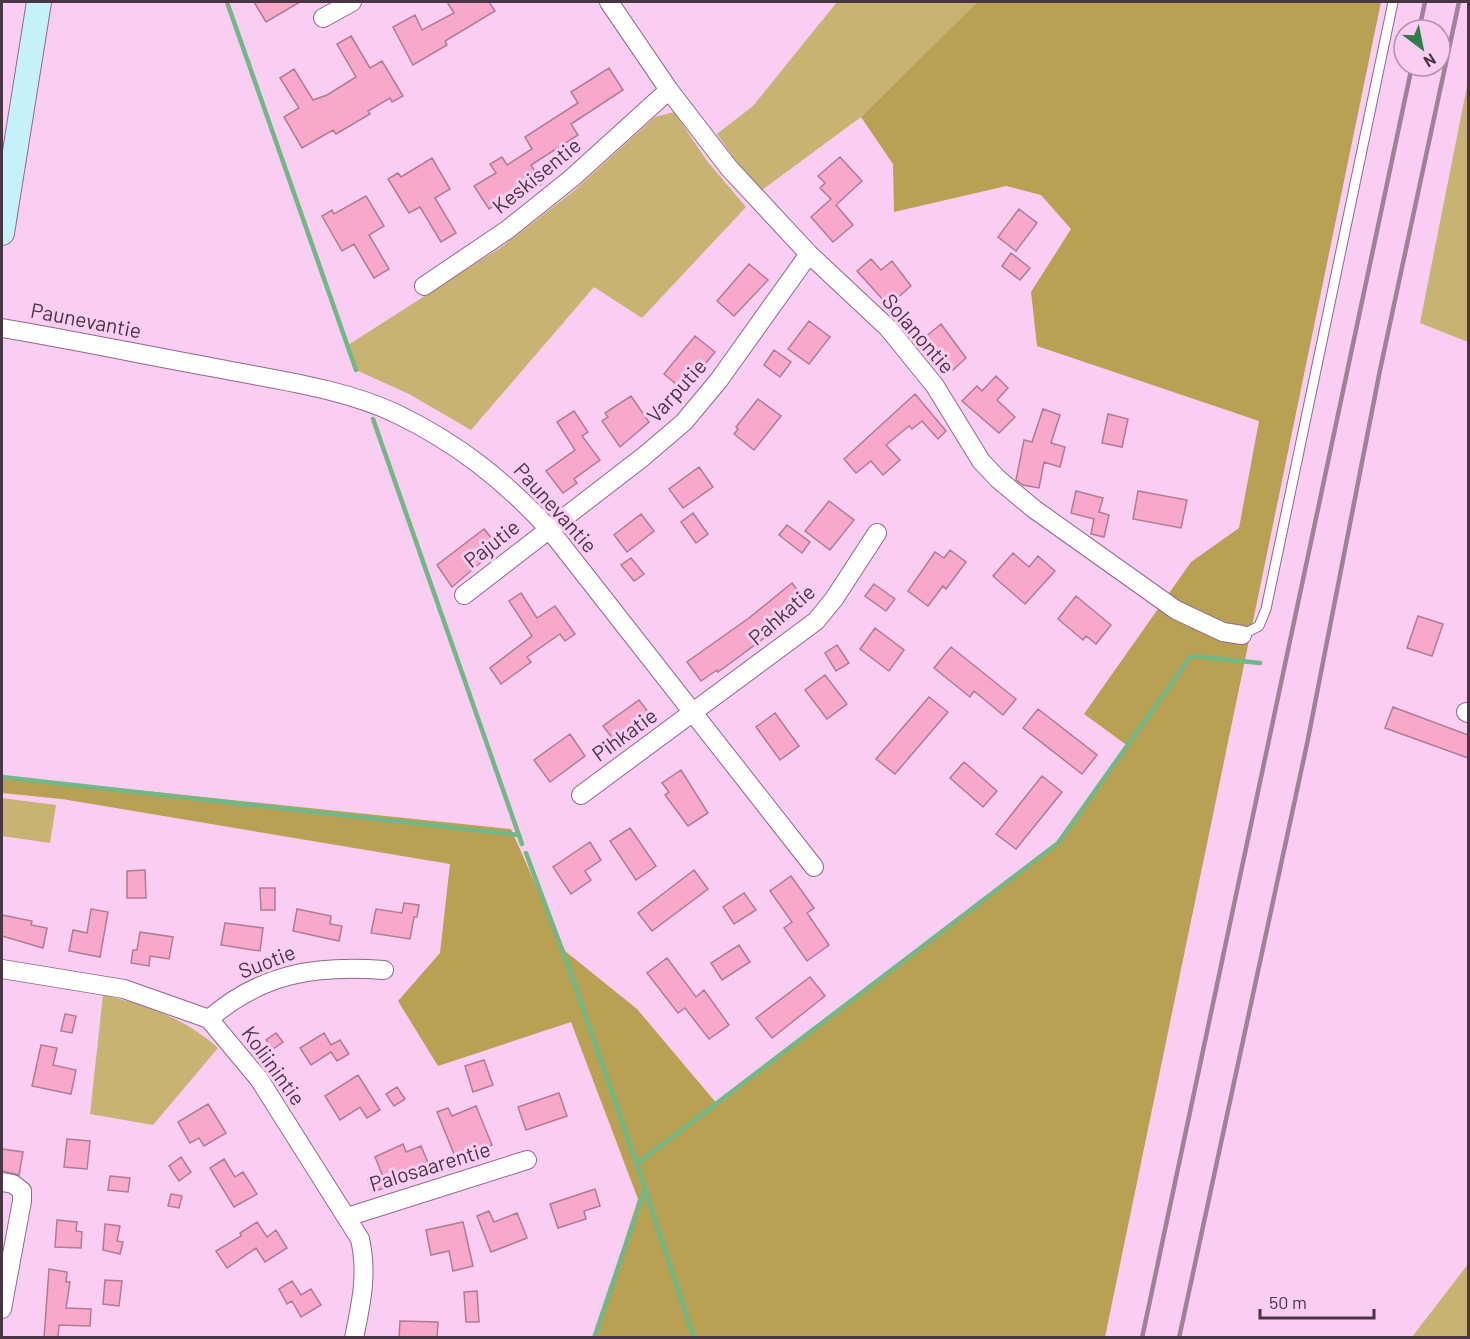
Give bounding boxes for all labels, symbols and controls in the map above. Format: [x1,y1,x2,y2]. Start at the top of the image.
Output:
north arrow [1392,18,1452,78]
text: N [1421,50,1440,72]
street label: Keskisentie [487,132,585,218]
street label: Solanontie [878,288,961,378]
street label: Paunevantie [29,297,144,343]
street label: Varputie [641,353,711,427]
street label: Paunevantie [509,457,603,557]
street label: Pajutie [458,513,524,572]
street label: Pahkatie [743,578,819,649]
street label: Pihkatie [587,702,662,766]
street label: Suotie [234,938,298,983]
street label: Koliinintie [237,1021,311,1110]
street label: Palosaarentie [366,1135,493,1196]
scale bar [1260,1282,1374,1320]
text: 50 m [1269,1291,1307,1313]

